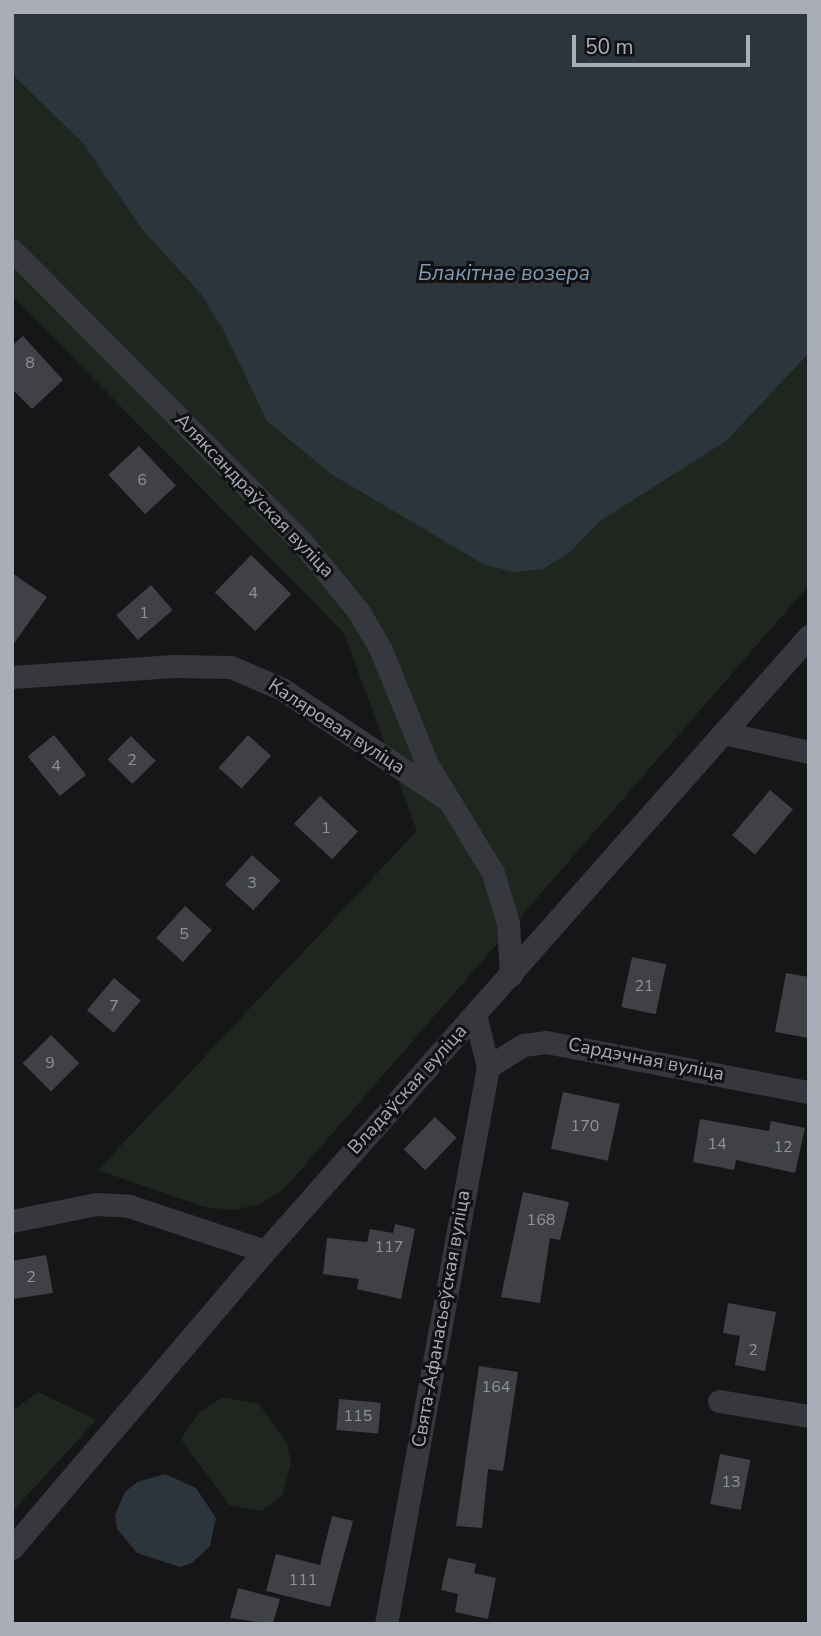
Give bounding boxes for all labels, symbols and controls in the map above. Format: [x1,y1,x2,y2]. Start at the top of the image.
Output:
scale bar [576,21,754,65]
text: 50 m [585,33,634,61]
water label: Блакітнае возера [418,260,590,286]
house number: 8 [25,353,35,373]
street label: Аляксандраўская вуліца [170,409,338,583]
house number: 6 [137,470,147,490]
house number: 4 [248,583,258,603]
house number: 1 [139,603,149,623]
street label: Каляровая вуліца [263,674,409,780]
house number: 2 [127,750,137,770]
house number: 4 [51,756,61,776]
house number: 1 [321,818,331,838]
house number: 3 [247,873,257,893]
house number: 5 [179,924,189,944]
house number: 21 [634,976,654,996]
house number: 7 [109,996,119,1016]
street label: Владаўская вуліца [344,1020,472,1160]
street label: Сардэчная вуліца [566,1034,726,1086]
house number: 9 [45,1053,55,1073]
house number: 170 [571,1116,599,1136]
house number: 14 [707,1134,727,1154]
house number: 12 [773,1137,793,1157]
street label: Свята-Афанасьеўская вуліца [408,1189,476,1449]
house number: 168 [527,1210,555,1230]
house number: 117 [375,1237,403,1257]
house number: 2 [26,1267,36,1287]
house number: 2 [748,1340,758,1360]
house number: 164 [482,1377,510,1397]
house number: 115 [344,1406,372,1426]
house number: 13 [721,1472,741,1492]
house number: 111 [289,1570,317,1590]

